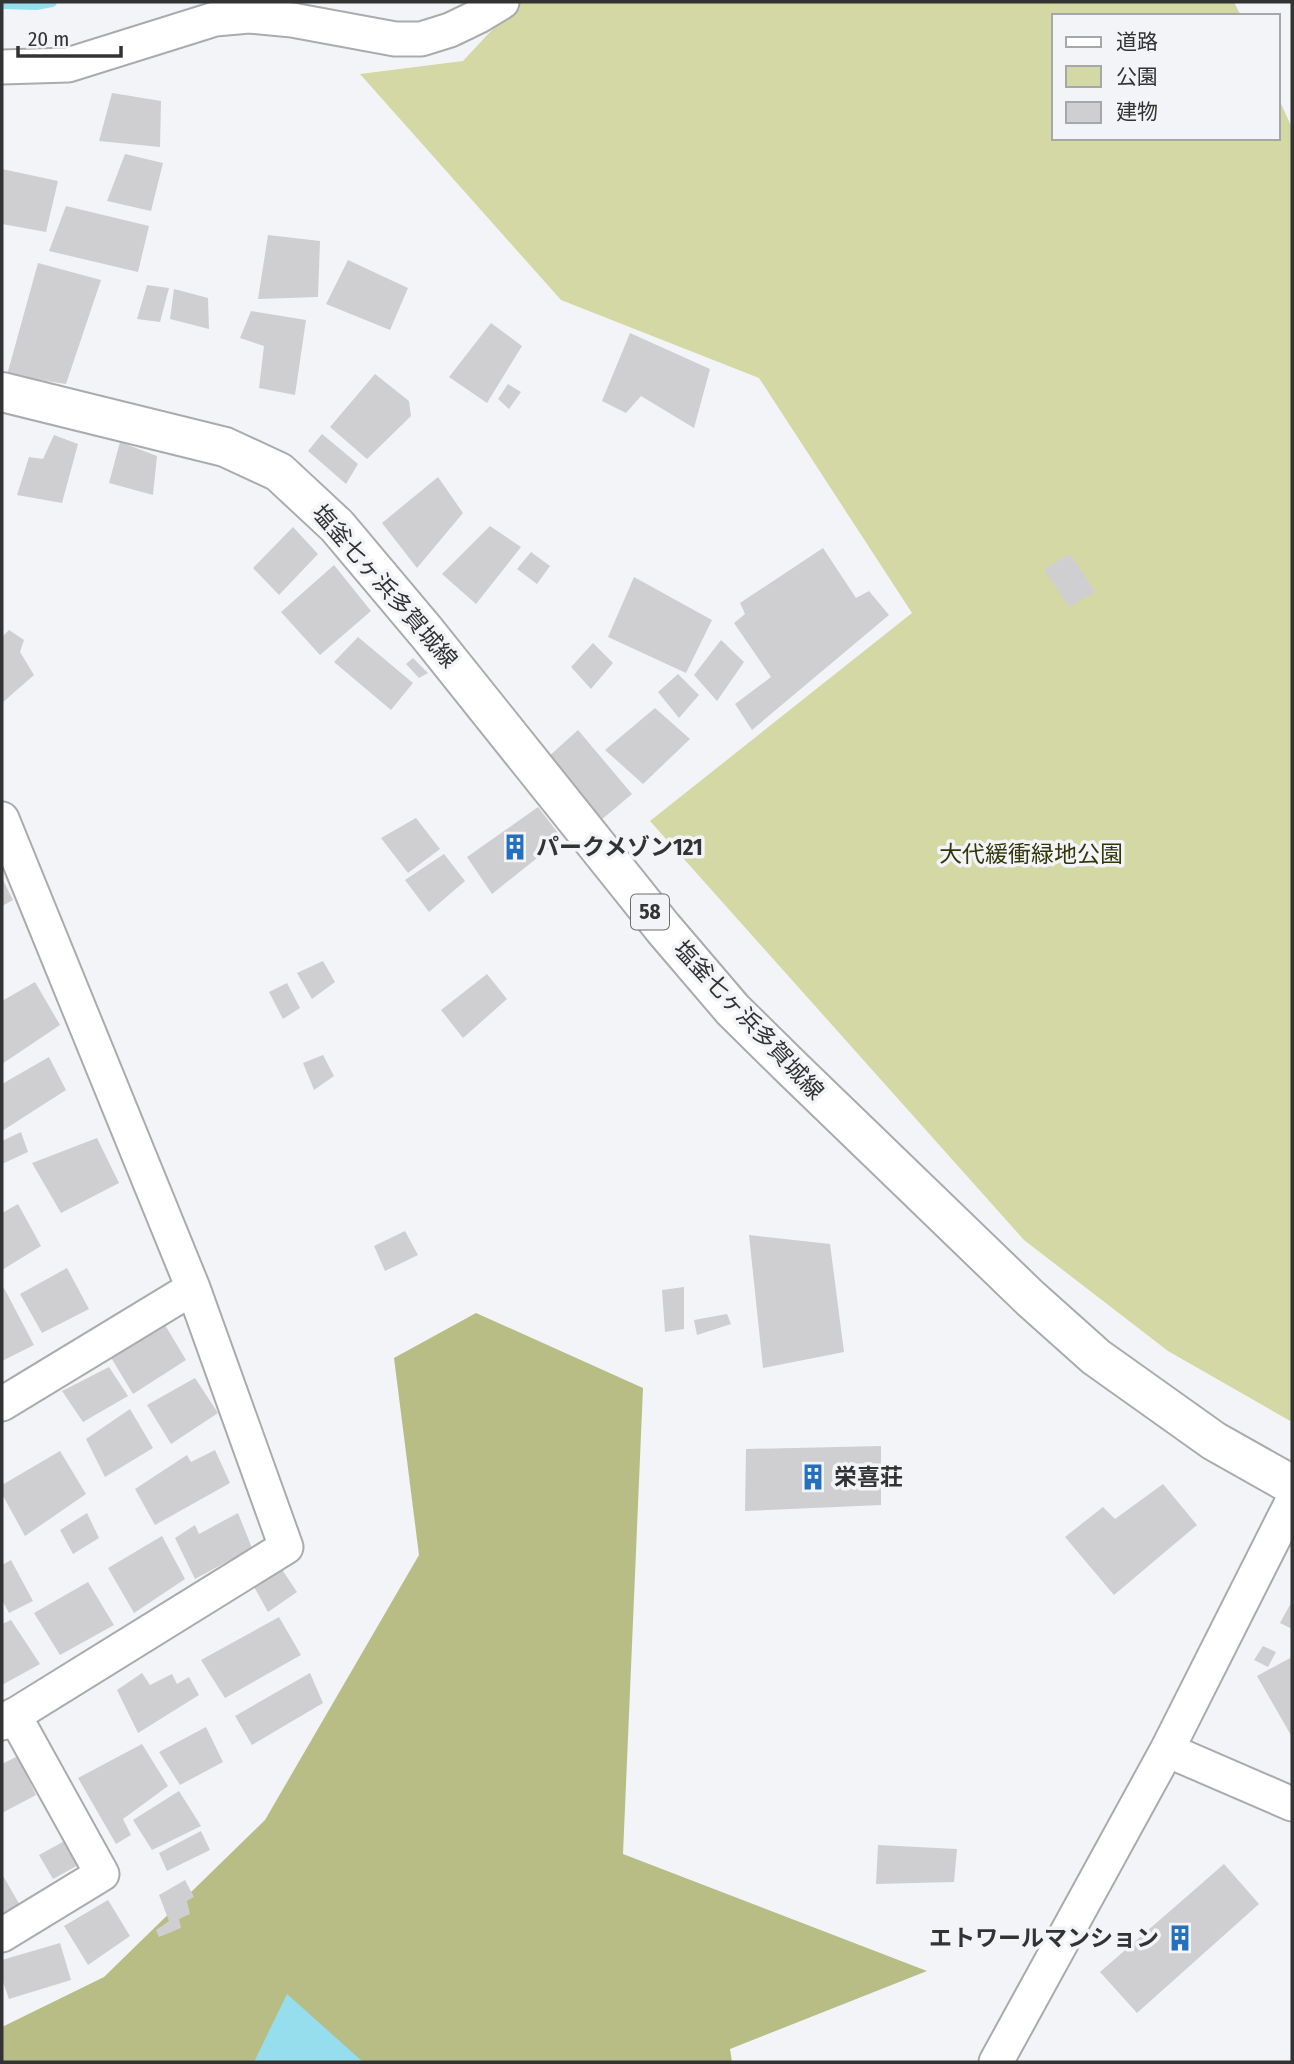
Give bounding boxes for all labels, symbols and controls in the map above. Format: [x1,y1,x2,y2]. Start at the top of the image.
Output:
scale bar [18,14,121,58]
legend [1052,14,1280,140]
text: 20 m [28,26,69,52]
text: 道路 [1116,29,1158,55]
text: 公園 [1116,64,1158,90]
text: 建物 [1116,99,1158,125]
street label: 塩釜七ヶ浜多賀城線 [307,499,463,673]
building icon: パークメゾン121 [500,832,530,862]
place label: パークメゾン121 [536,833,703,861]
park label: 大代緩衝緑地公園 [939,840,1123,868]
road number: 58 [631,894,669,930]
street label: 塩釜七ヶ浜多賀城線 [668,935,830,1105]
building icon: 栄喜荘 [798,1462,828,1492]
place label: 栄喜荘 [834,1463,903,1491]
building icon: エトワールマンション [1165,1923,1195,1953]
place label: エトワールマンション [929,1924,1159,1952]

